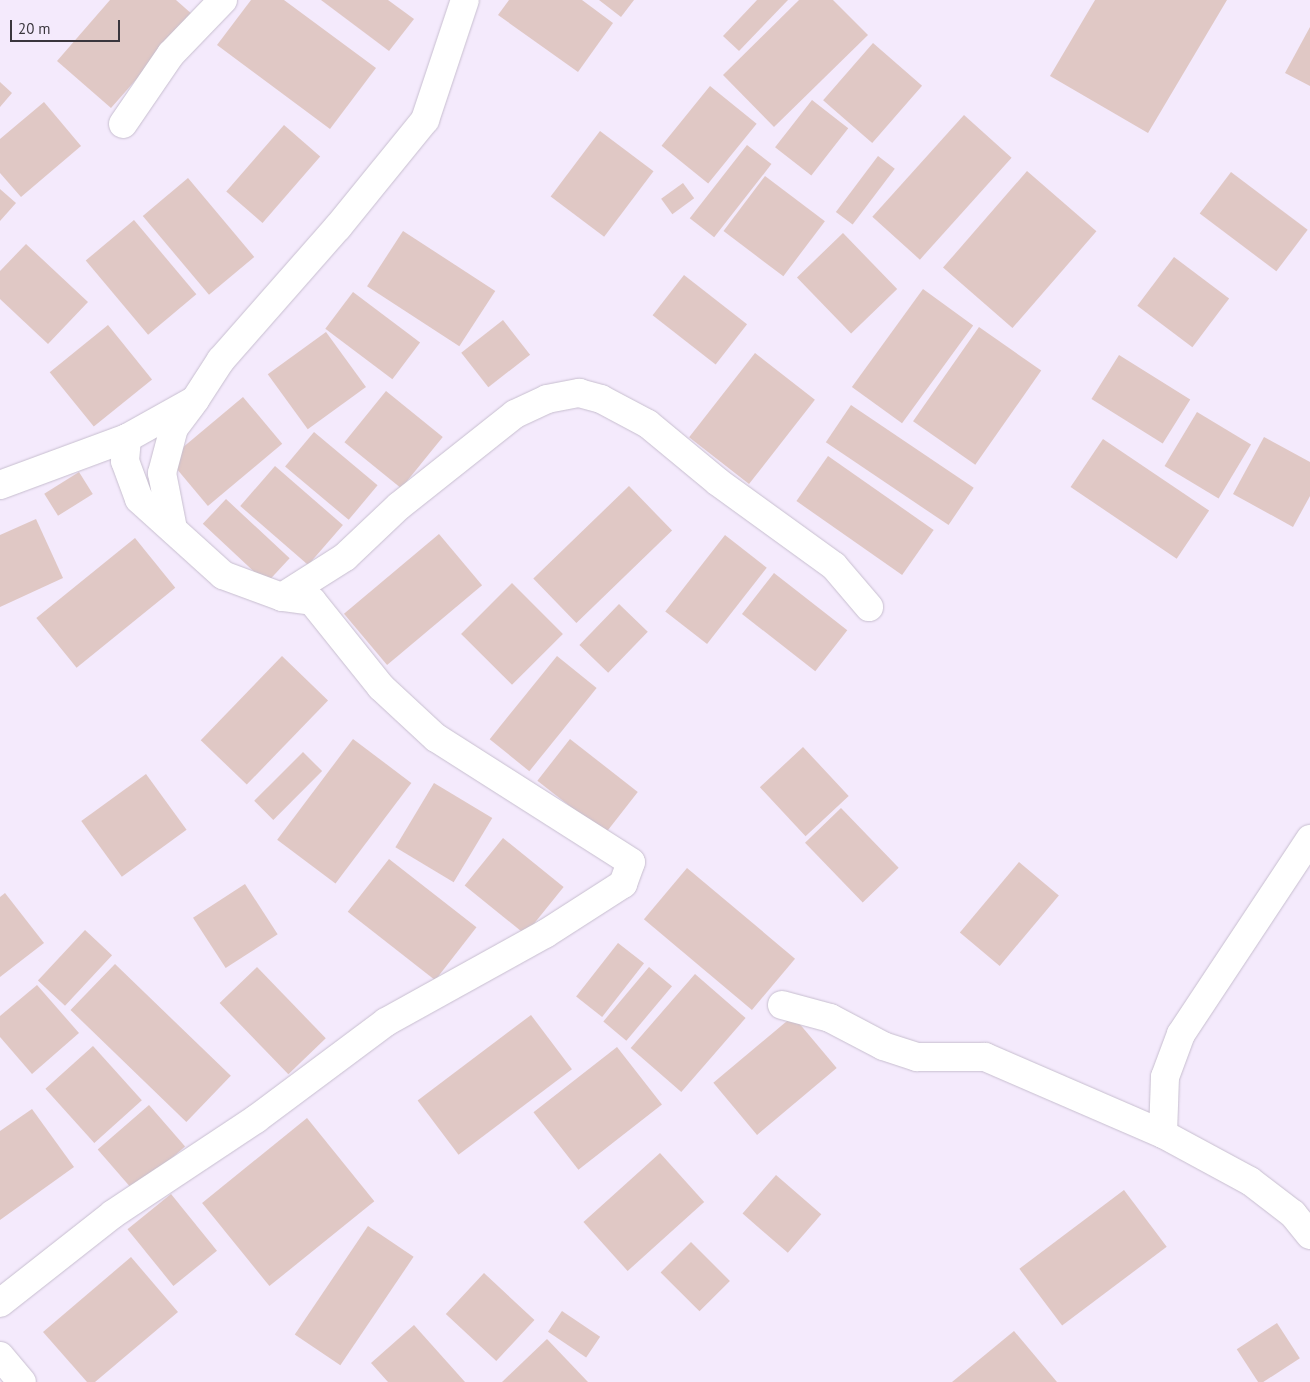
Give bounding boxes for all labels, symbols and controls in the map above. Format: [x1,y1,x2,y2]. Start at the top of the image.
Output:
scale bar [12,10,122,42]
text: 20 m [18,19,51,38]

